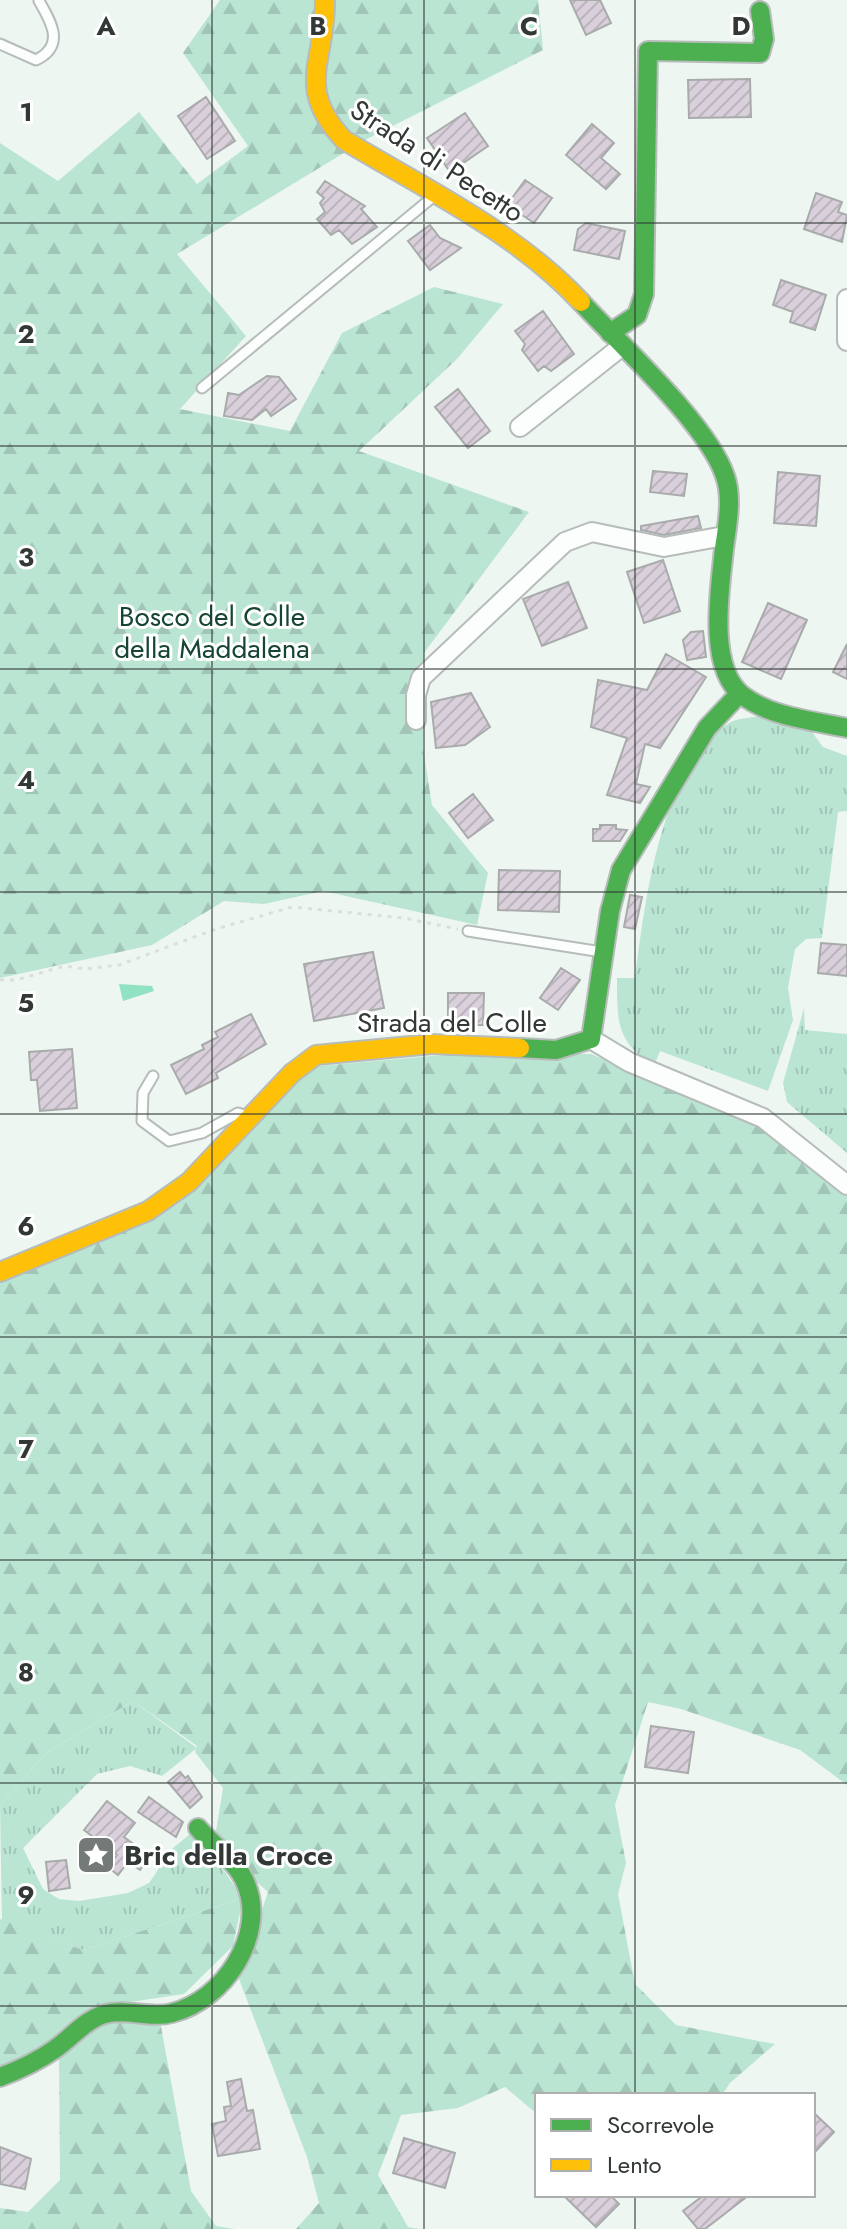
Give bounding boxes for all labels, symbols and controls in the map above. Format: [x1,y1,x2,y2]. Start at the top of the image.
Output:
text: A [95,7,116,45]
text: B [309,7,327,45]
text: C [520,7,538,45]
text: D [731,7,751,45]
street label: Strada di Pecetto [342,89,532,233]
text: 1 [19,93,33,131]
text: 2 [17,315,35,353]
text: 3 [18,538,34,576]
park label: Bosco del Colle della Maddalena [114,596,310,669]
text: 4 [17,761,35,799]
text: 5 [18,984,34,1022]
street label: Strada del Colle [357,1002,547,1043]
text: 6 [17,1207,35,1245]
text: 7 [18,1430,34,1468]
text: 8 [18,1653,34,1691]
place icon: Bric della Croce [75,1834,117,1876]
place label: Bric della Croce [124,1835,333,1876]
text: 9 [17,1876,35,1914]
legend [535,2093,815,2197]
text: Scorrevole [607,2107,714,2142]
text: Lento [607,2147,662,2182]

